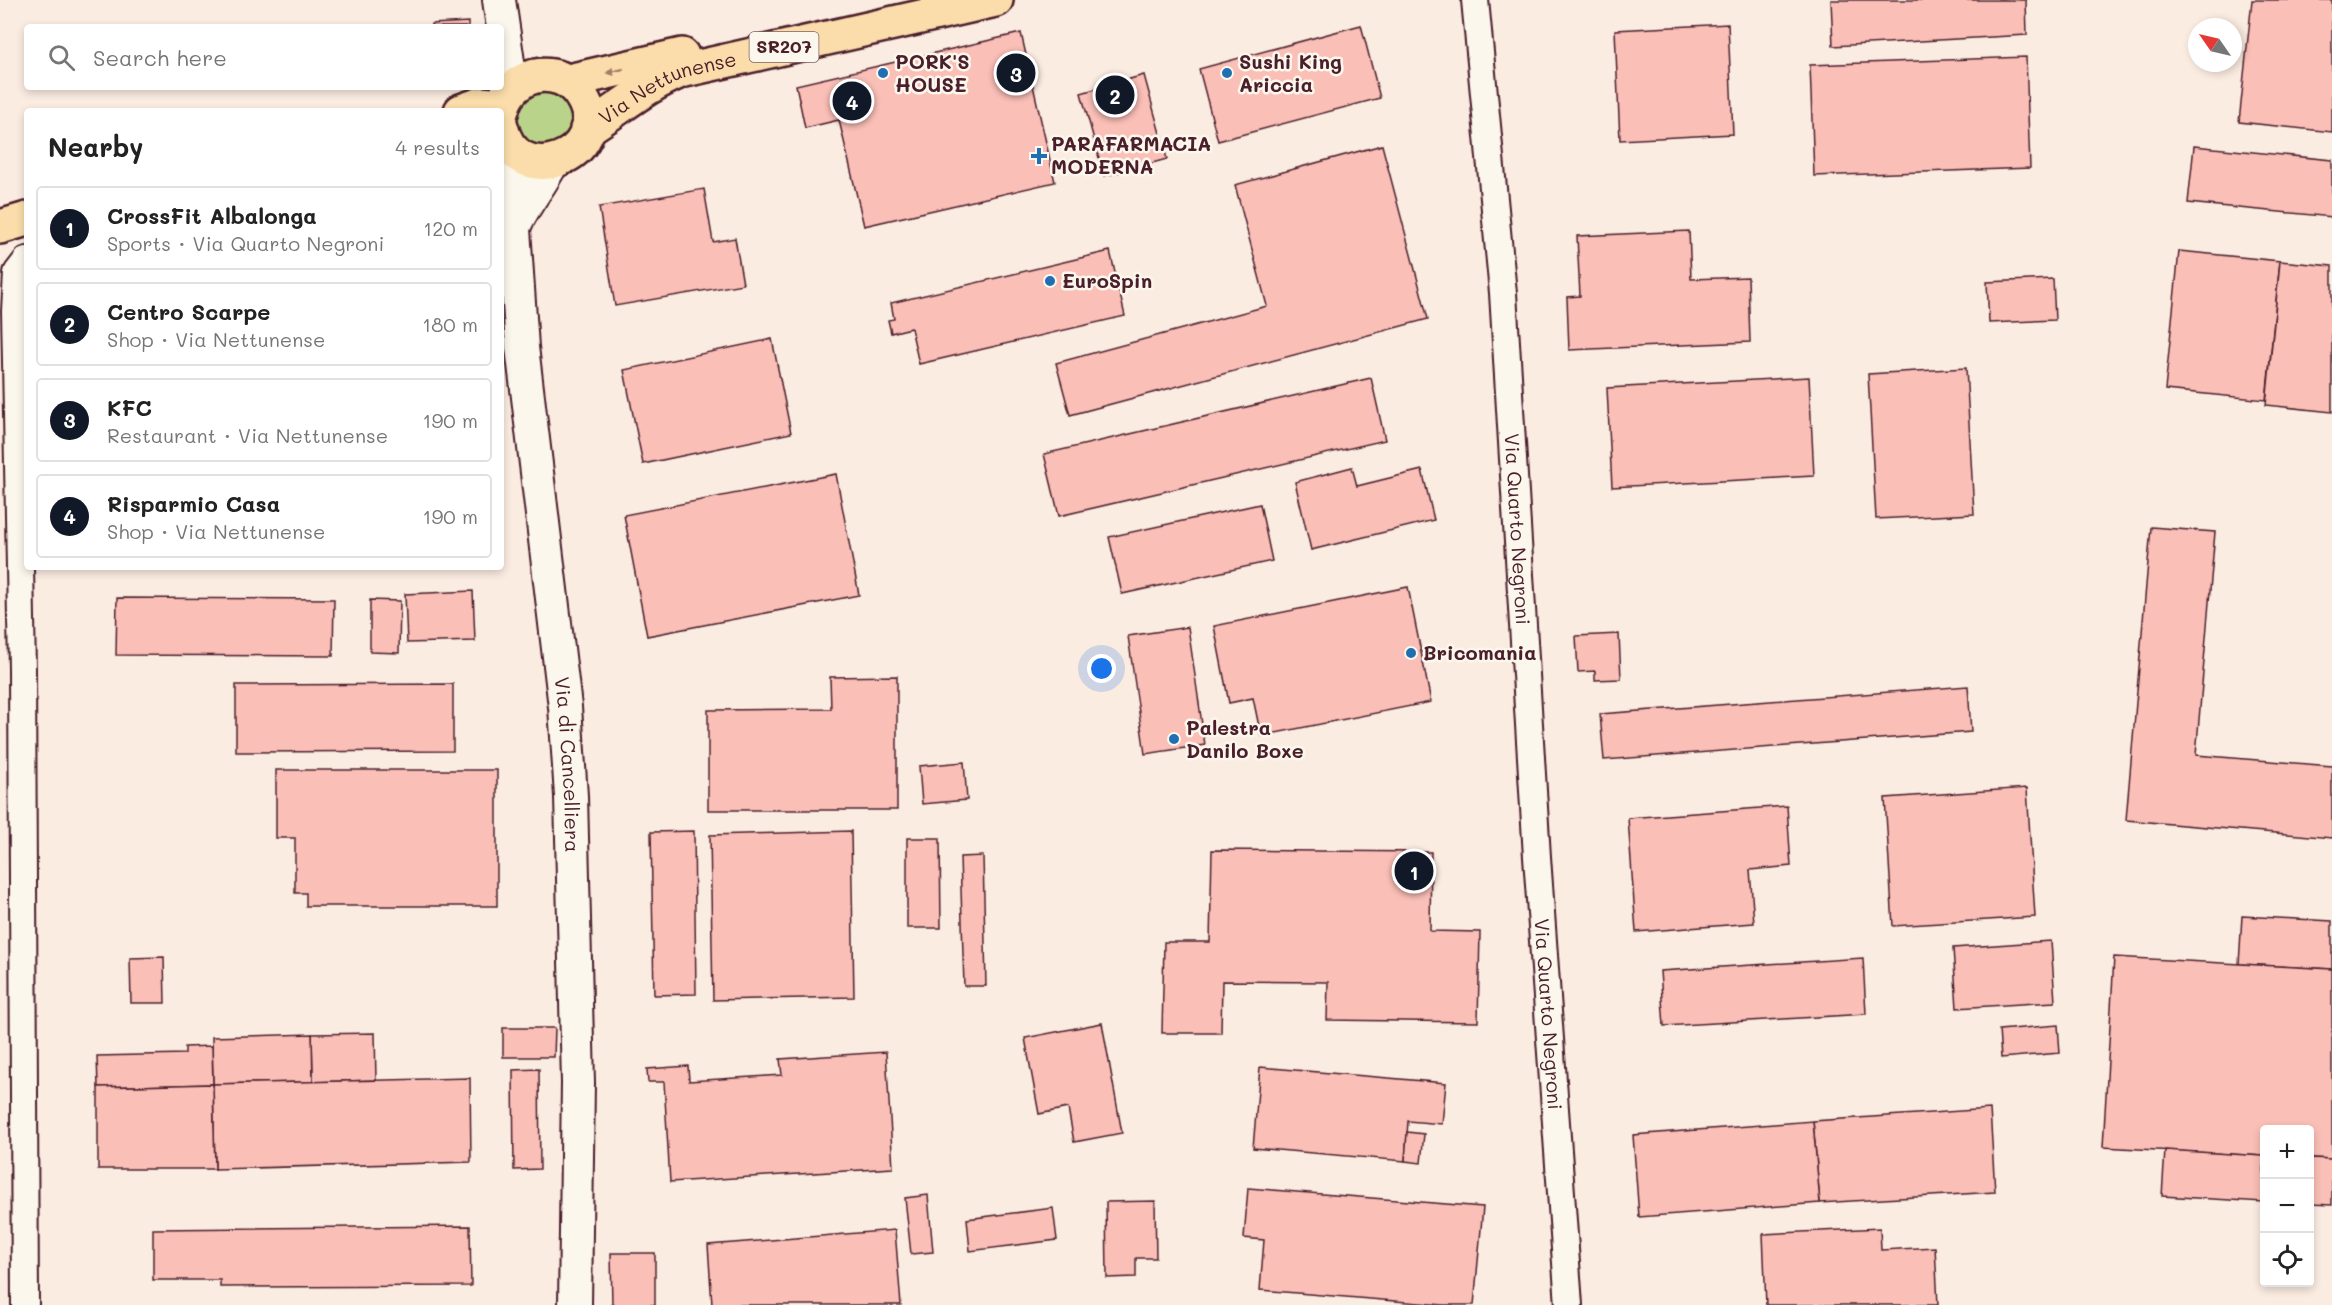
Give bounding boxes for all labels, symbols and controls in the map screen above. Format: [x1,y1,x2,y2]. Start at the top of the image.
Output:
north arrow [2188,18,2242,72]
search box [24,24,504,90]
road number: SR207 [750,32,818,62]
icon: search [45,41,78,74]
text: Search here [93,43,227,72]
street label: Via Nettunense [593,45,739,130]
place label: PORK'S HOUSE [895,48,970,97]
place label: Sushi King Ariccia [1239,48,1342,97]
pin: 3 [996,50,1036,96]
marker: PORK'S HOUSE [876,66,890,80]
marker: Sushi King Ariccia [1220,66,1234,80]
one-way arrow [605,67,624,76]
pin: 2 [1096,72,1134,118]
pin: 4 [832,78,872,124]
text: Nearby [48,130,143,164]
place label: PARAFARMACIA MODERNA [1051,130,1211,179]
text: 4 results [395,134,480,160]
marker: PARAFARMACIA MODERNA [1032,149,1046,163]
text: CrossFit Albalonga [107,201,317,230]
text: 1 [65,215,74,241]
text: 120 m [423,215,478,241]
text: Sports · Via Quarto Negroni [107,230,384,256]
place label: EuroSpin [1062,267,1152,293]
marker: EuroSpin [1043,274,1057,288]
text: Centro Scarpe [107,297,270,326]
text: 2 [64,311,75,337]
text: 180 m [422,311,478,337]
text: Shop · Via Nettunense [107,326,325,352]
text: KFC [107,393,152,422]
text: 3 [64,407,76,433]
text: 190 m [423,407,478,433]
text: Restaurant · Via Nettunense [107,422,388,448]
street label: Via Quarto Negroni [1499,433,1537,626]
text: Risparmio Casa [107,489,280,518]
text: 4 [63,503,76,529]
text: 190 m [423,503,478,529]
text: Shop · Via Nettunense [107,518,325,544]
place label: Bricomania [1423,639,1536,665]
marker: Bricomania [1404,646,1418,660]
your location [1087,654,1116,683]
street label: Via di Cancelliera [549,675,586,853]
place label: Palestra Danilo Boxe [1186,714,1304,763]
marker: Palestra Danilo Boxe [1167,732,1181,746]
pin: 1 [1394,848,1434,894]
street label: Via Quarto Negroni [1529,918,1569,1111]
map controls [2260,1125,2314,1287]
button: + [2260,1125,2314,1179]
button: − [2260,1179,2314,1233]
button: locate [2260,1233,2314,1287]

